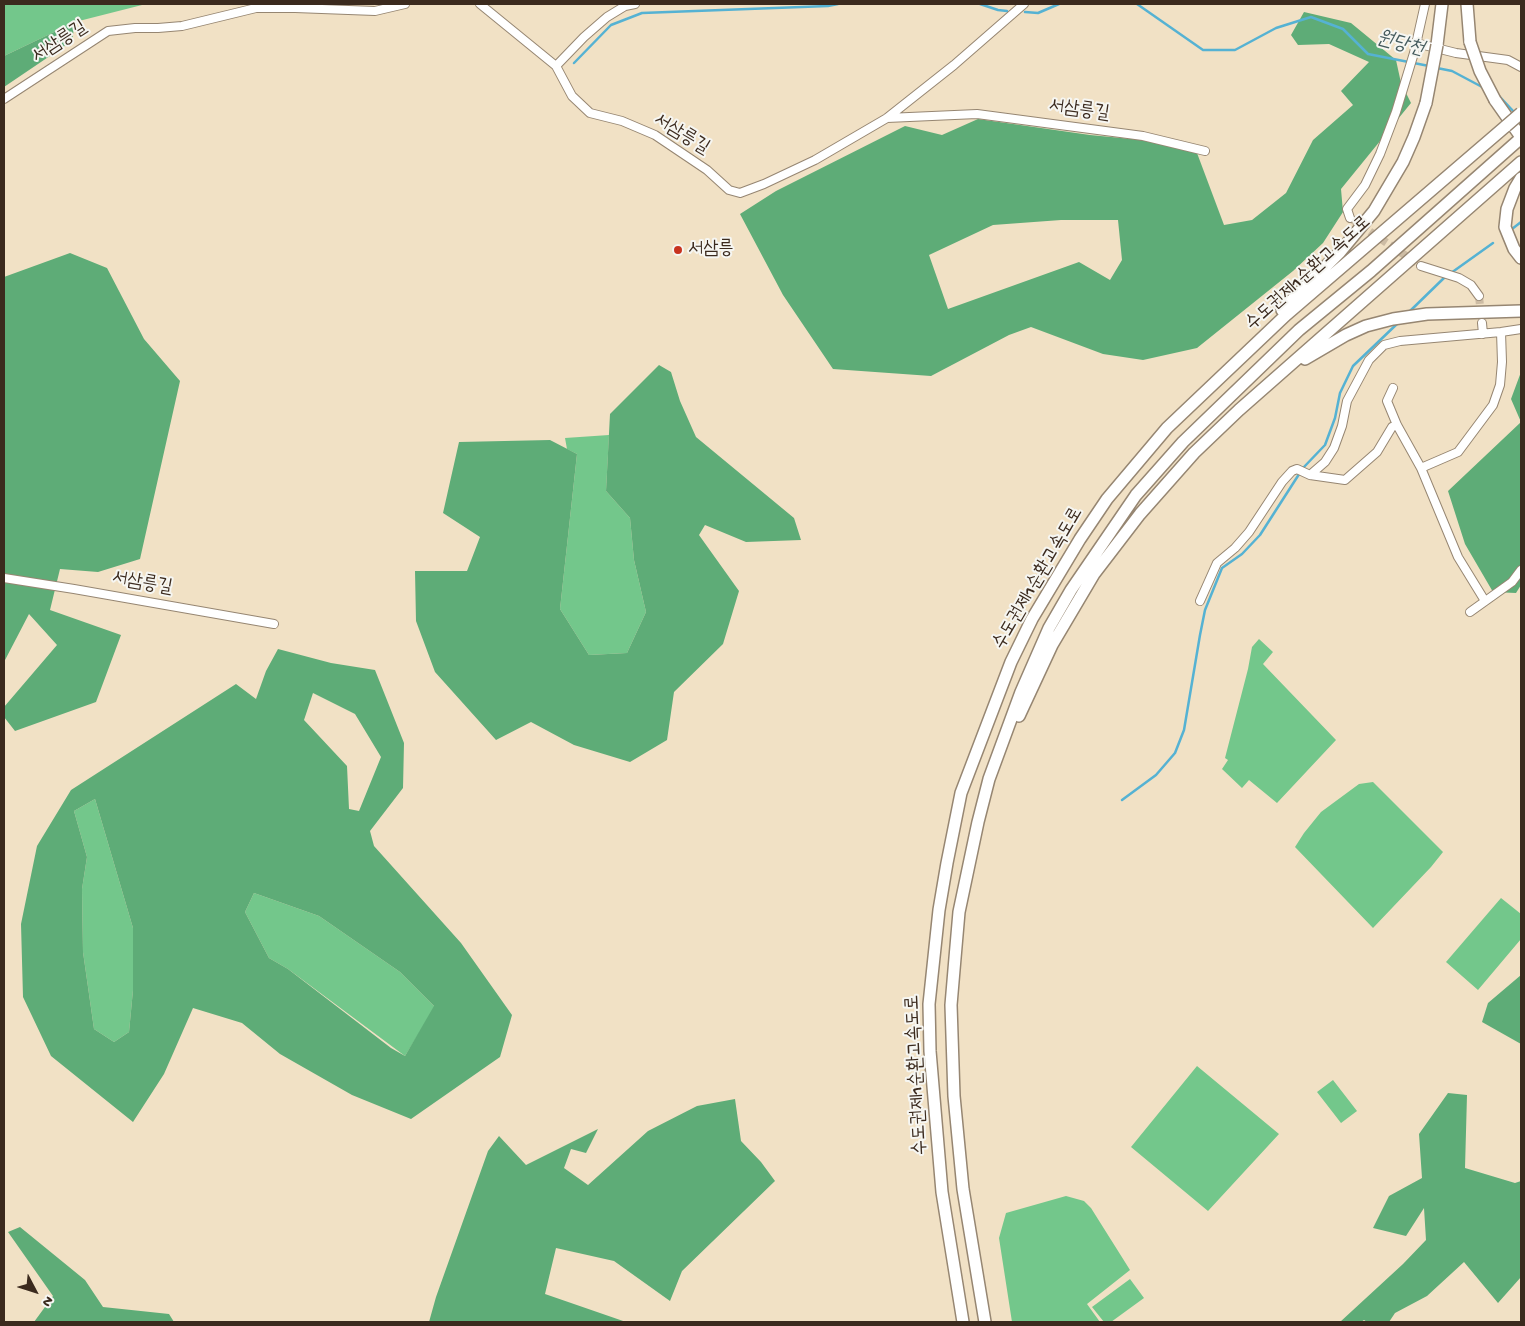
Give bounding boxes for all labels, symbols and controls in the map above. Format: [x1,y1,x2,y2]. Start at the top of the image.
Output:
street label: 서삼릉길 [28,17,92,69]
water label: 원당천 [1374,27,1426,63]
street label: 서삼릉길 [1047,95,1111,127]
street label: 서삼릉길 [649,109,713,161]
street label: 수도권제1순환고속도로 [1242,212,1376,336]
place label: 서삼릉 [688,239,734,261]
marker: 서삼릉 [672,244,684,256]
street label: 수도권제1순환고속도로 [989,504,1089,654]
street label: 서삼릉길 [110,567,174,601]
street label: 수도권제1순환고속도로 [902,994,934,1156]
north arrow [10,1266,60,1316]
text: N [37,1292,56,1310]

